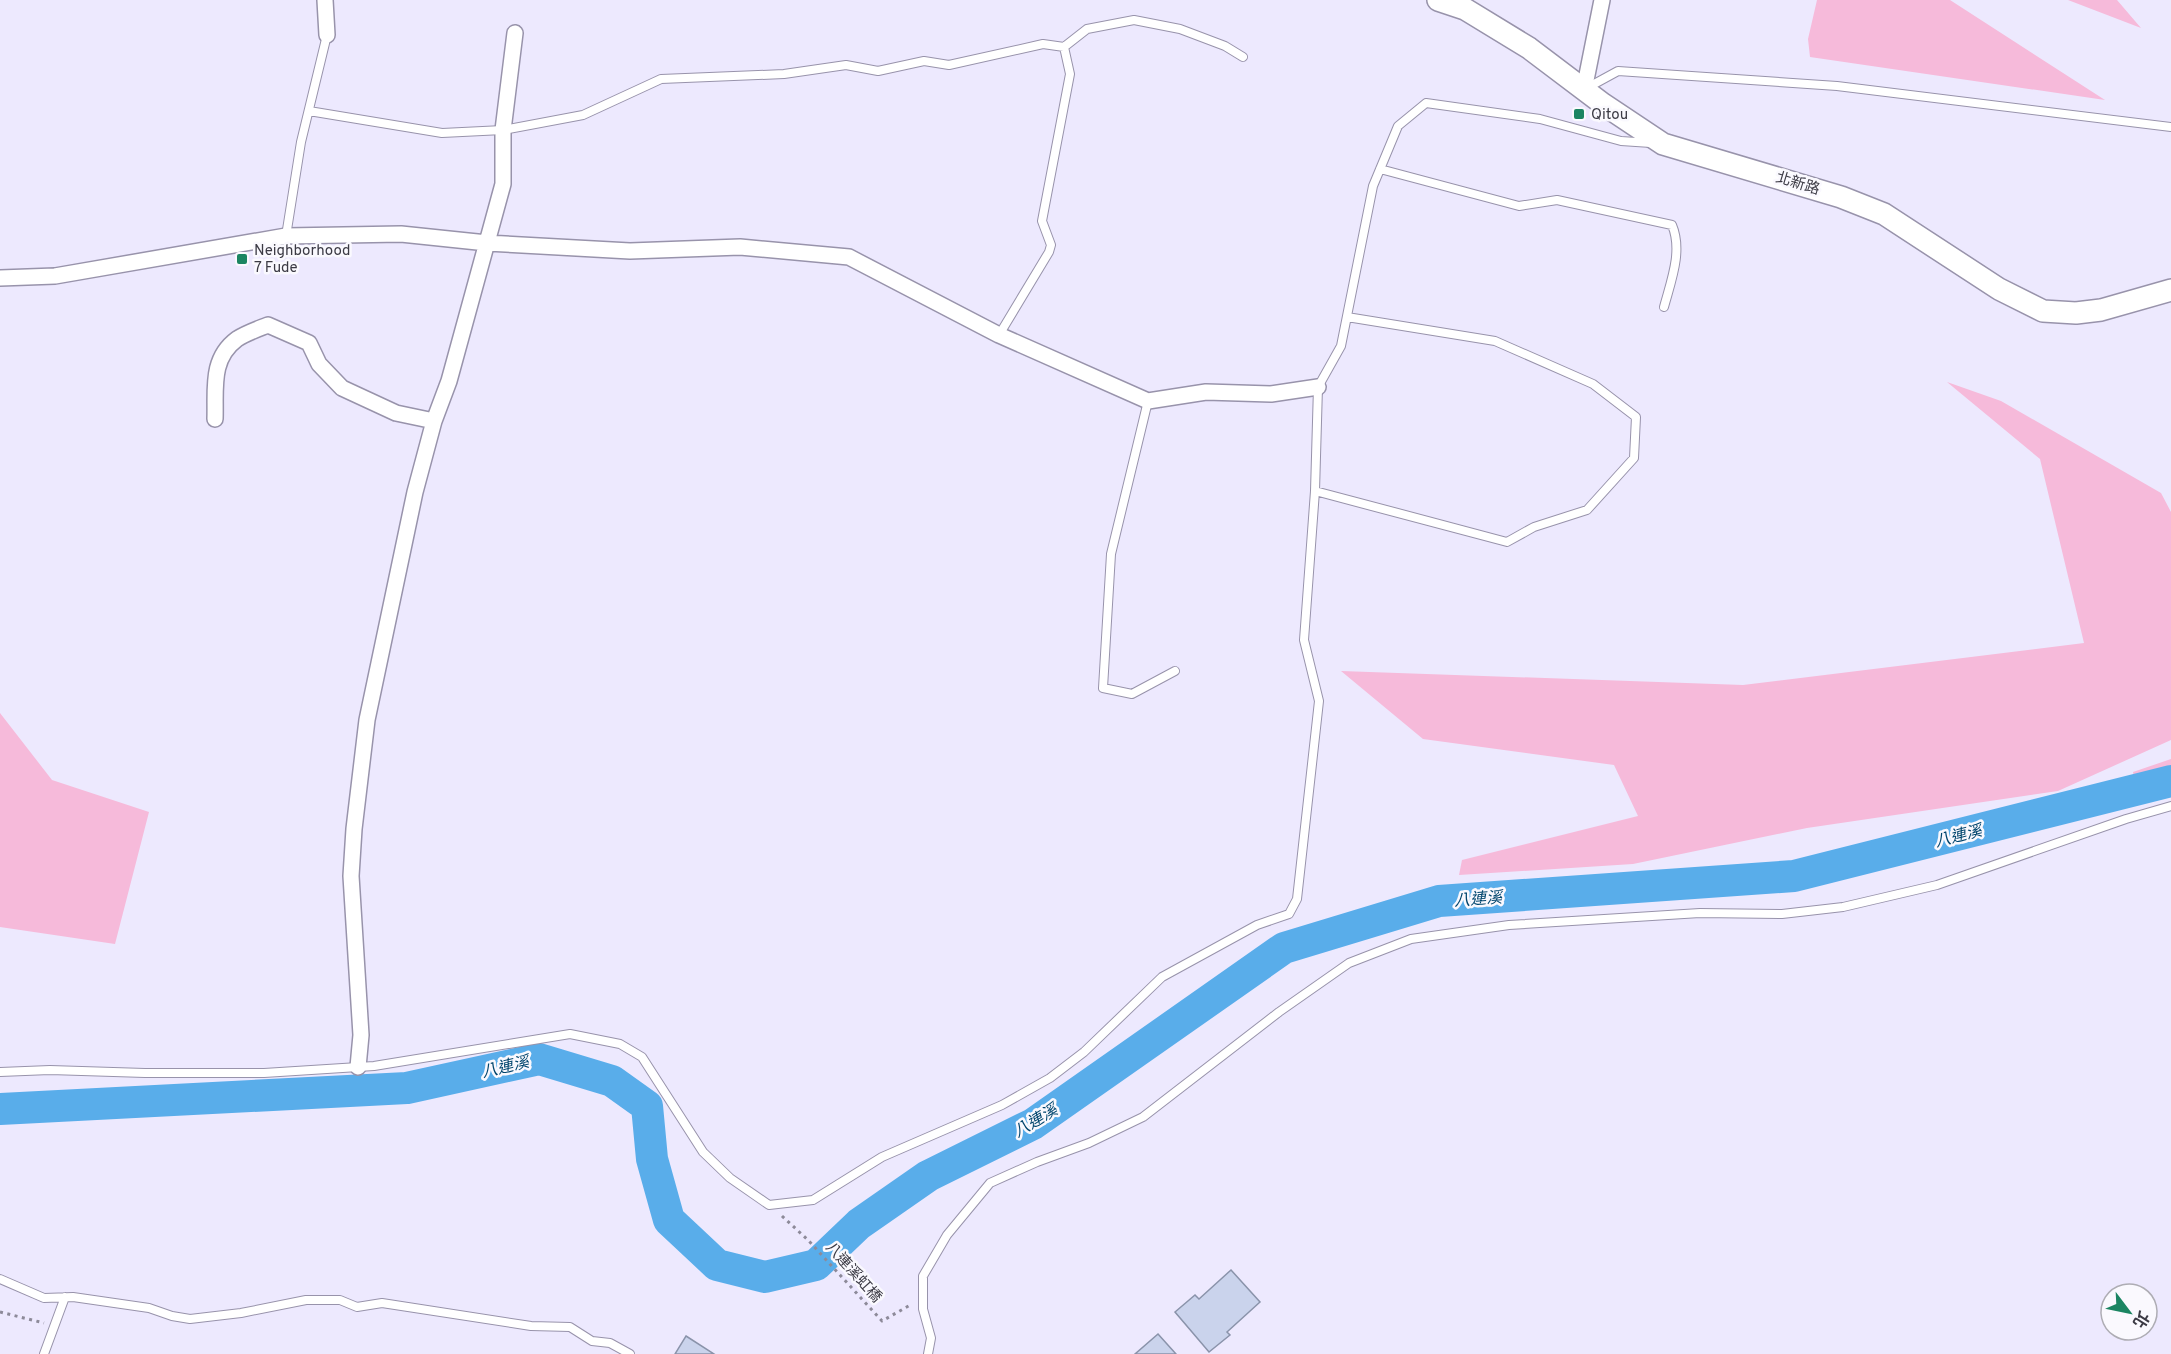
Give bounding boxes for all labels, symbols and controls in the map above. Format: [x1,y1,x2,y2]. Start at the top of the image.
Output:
place label: Qitou [1591,106,1628,125]
marker: Qitou [1572,107,1586,121]
street label: 北新路 [1773,168,1822,200]
place label: Neighborhood 7 Fude [254,242,350,278]
marker: Neighborhood 7 Fude [235,252,249,266]
water label: 八連溪 [1933,821,1986,852]
water label: 八連溪 [1453,888,1505,912]
water label: 八連溪 [480,1052,533,1083]
water label: 八連溪 [1010,1100,1063,1143]
street label: 八連溪虹橋 [821,1239,885,1307]
north arrow [2099,1282,2159,1342]
text: 北 [2127,1307,2153,1331]

